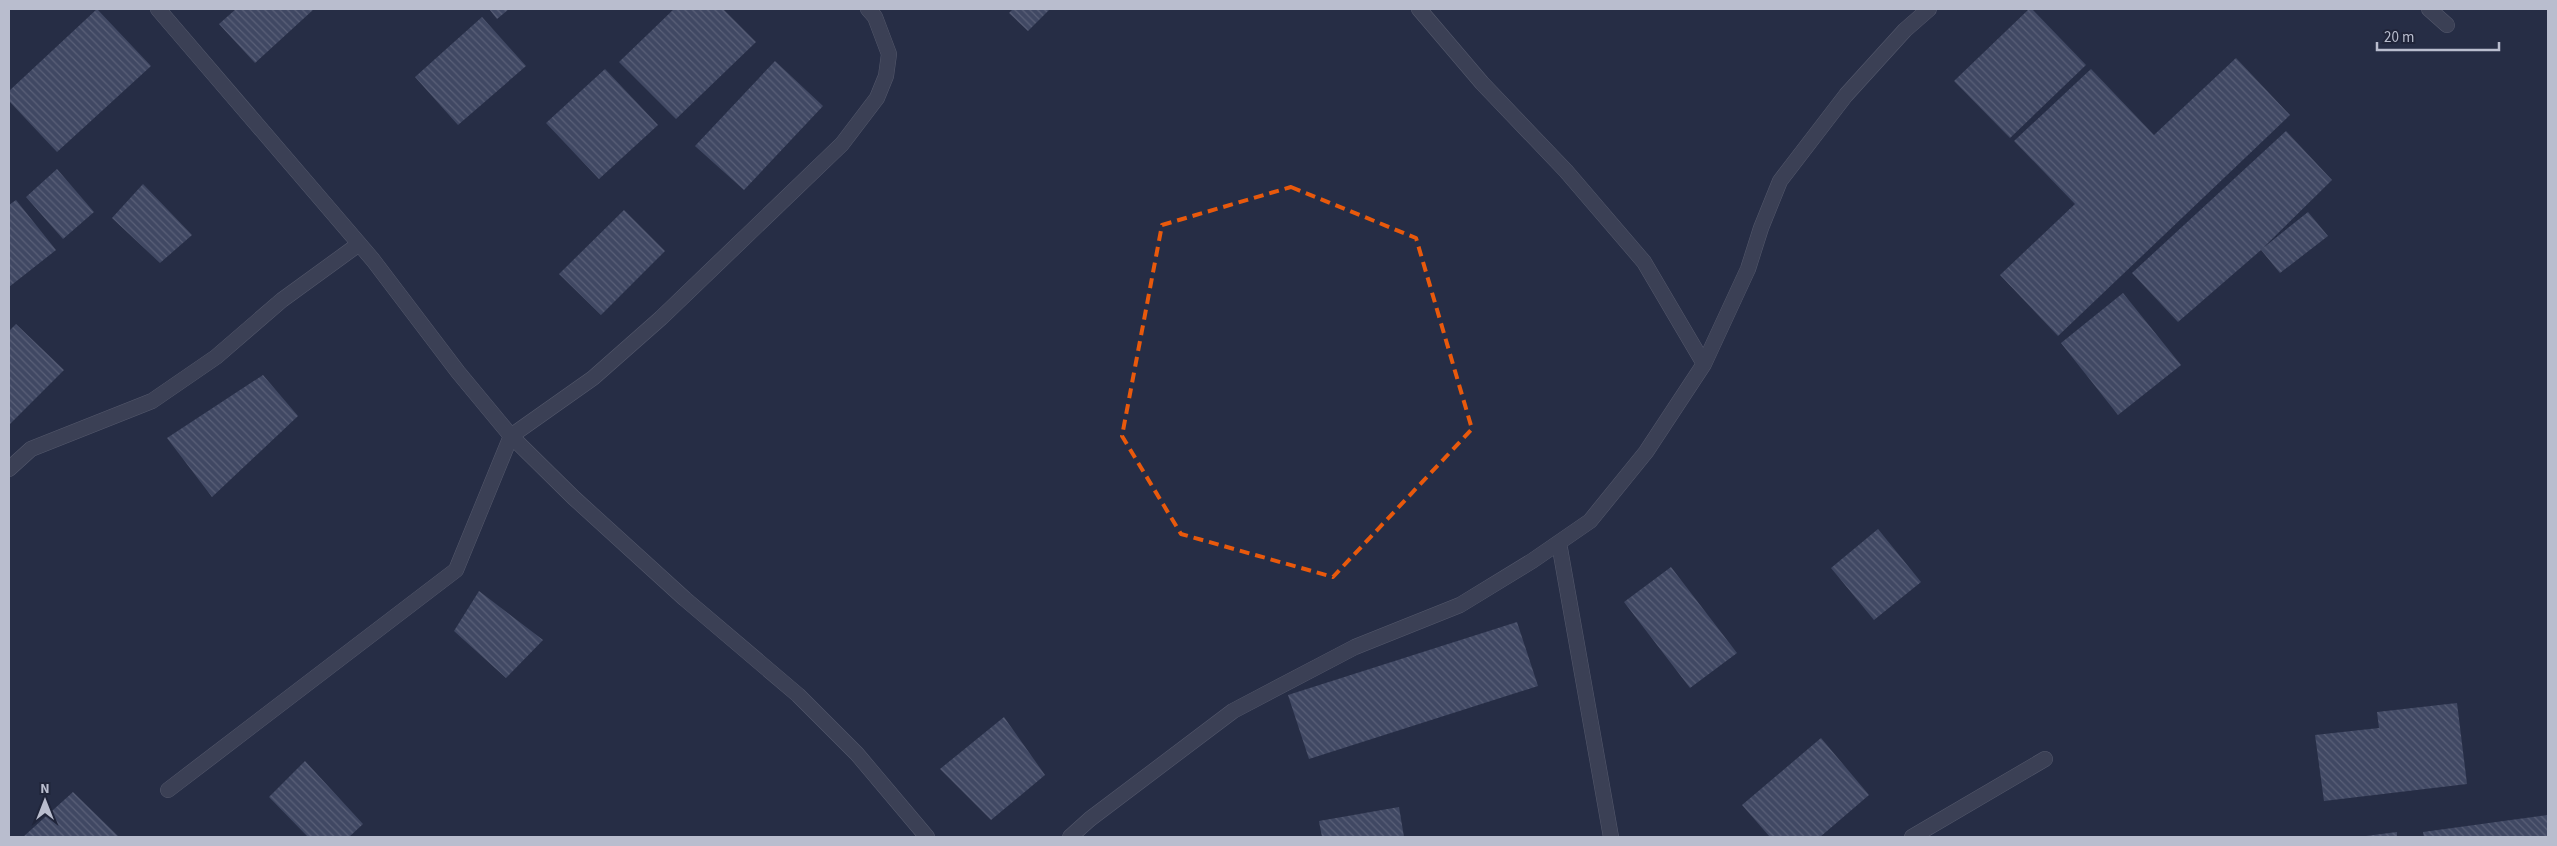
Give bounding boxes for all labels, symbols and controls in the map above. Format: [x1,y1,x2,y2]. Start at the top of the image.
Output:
scale bar [2377,20,2500,52]
text: 20 m [2384,27,2414,48]
north arrow [20,776,70,826]
text: N [40,779,50,799]

